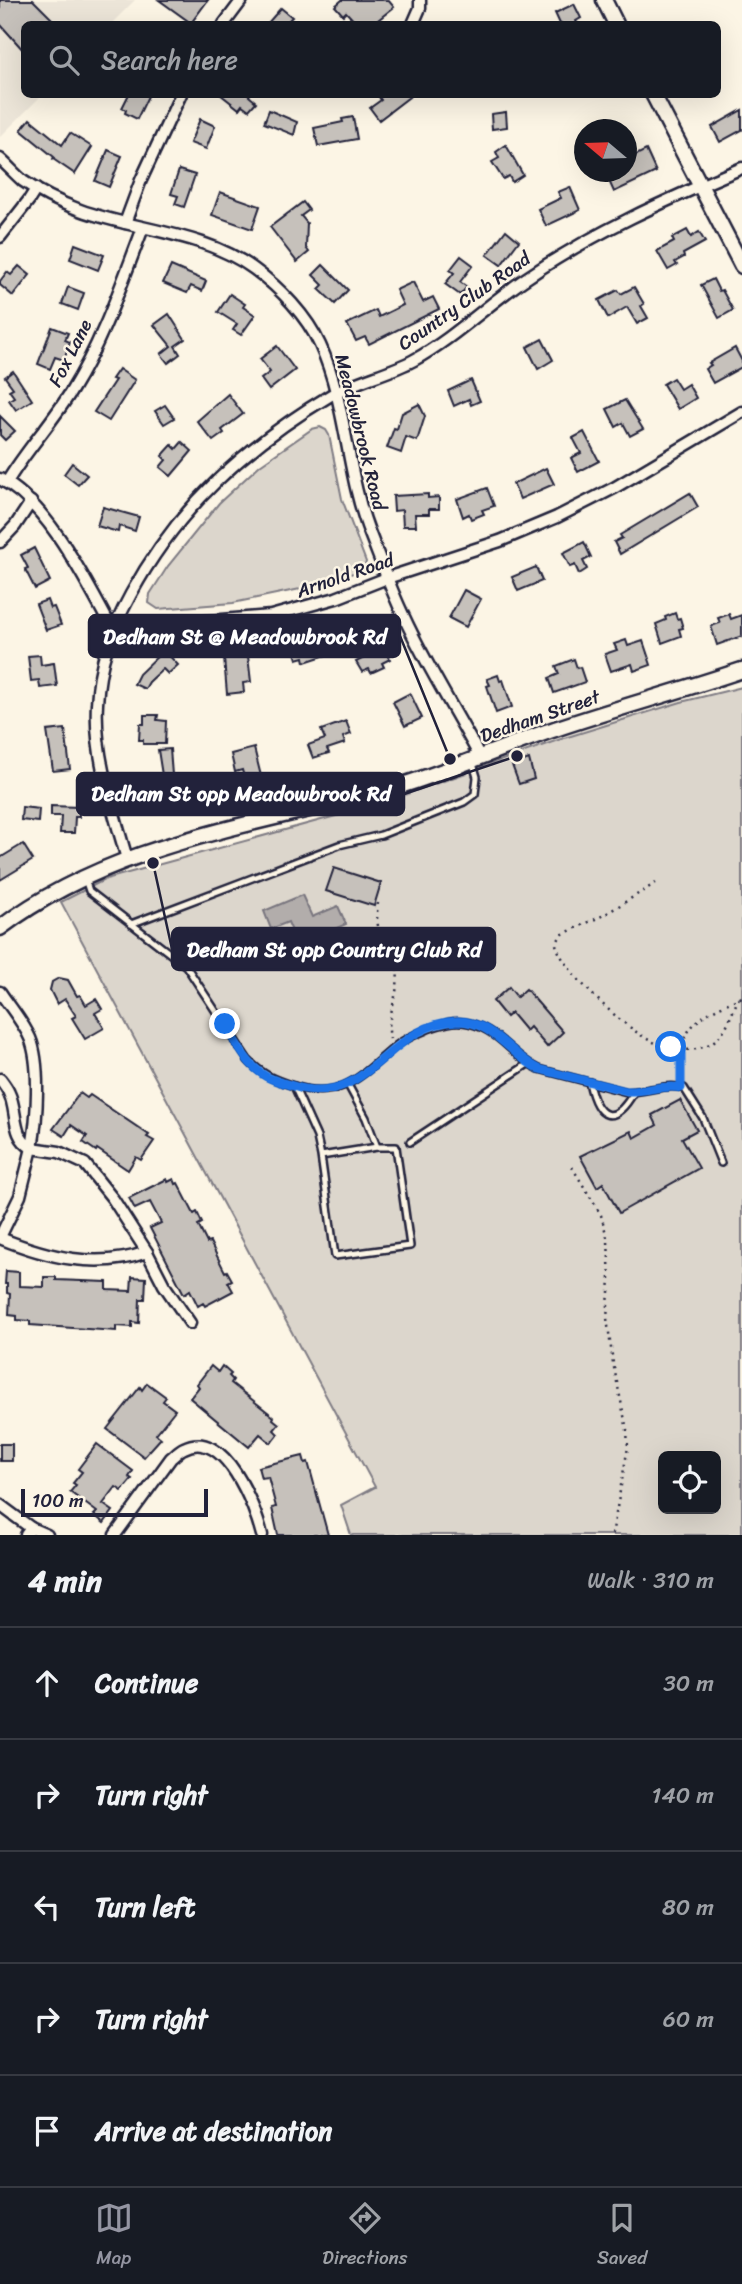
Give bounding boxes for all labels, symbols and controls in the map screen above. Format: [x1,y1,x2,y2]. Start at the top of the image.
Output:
search box [21,21,721,98]
text: Search here [101,37,238,83]
icon: search [45,41,83,79]
north arrow [574,119,637,182]
street label: Country Club Road [391,242,539,359]
street label: Fox Lane [39,313,101,393]
street label: Meadowbrook Road [326,350,397,516]
street label: Arnold Road [291,543,399,607]
callout: Dedham St @ Meadowbrook Rd [89,615,400,657]
text: Dedham St @ Meadowbrook Rd [103,618,389,656]
street label: Dedham Street [476,680,606,752]
callout: Dedham St opp Meadowbrook Rd [77,773,404,815]
text: Dedham St opp Meadowbrook Rd [91,775,393,813]
callout: Dedham St opp Country Club Rd [172,928,495,970]
text: Dedham St opp Country Club Rd [187,931,483,969]
route end [209,1008,240,1039]
route start [655,1031,686,1062]
map controls [658,1451,721,1514]
button: locate [658,1451,721,1514]
text: 100 m [32,1484,84,1517]
scale bar [21,1486,208,1518]
text: 4 min [28,1554,102,1608]
text: Walk · 310 m [587,1560,714,1601]
text: Continue [95,1660,198,1706]
text: 30 m [663,1663,714,1704]
icon: ahead [28,1664,66,1702]
text: Turn right [95,1772,208,1818]
text: 140 m [652,1775,714,1816]
icon: right [28,1776,66,1814]
text: Turn left [95,1884,195,1930]
text: 80 m [662,1887,714,1928]
icon: left [28,1888,66,1926]
text: Turn right [95,1996,208,2042]
text: 60 m [663,1999,714,2040]
icon: right [28,2000,66,2038]
text: Arrive at destination [95,2108,332,2154]
icon: arrive [28,2112,66,2150]
tab: Map [95,2199,133,2274]
tab: Directions [322,2199,408,2274]
tab: Saved [597,2199,647,2274]

